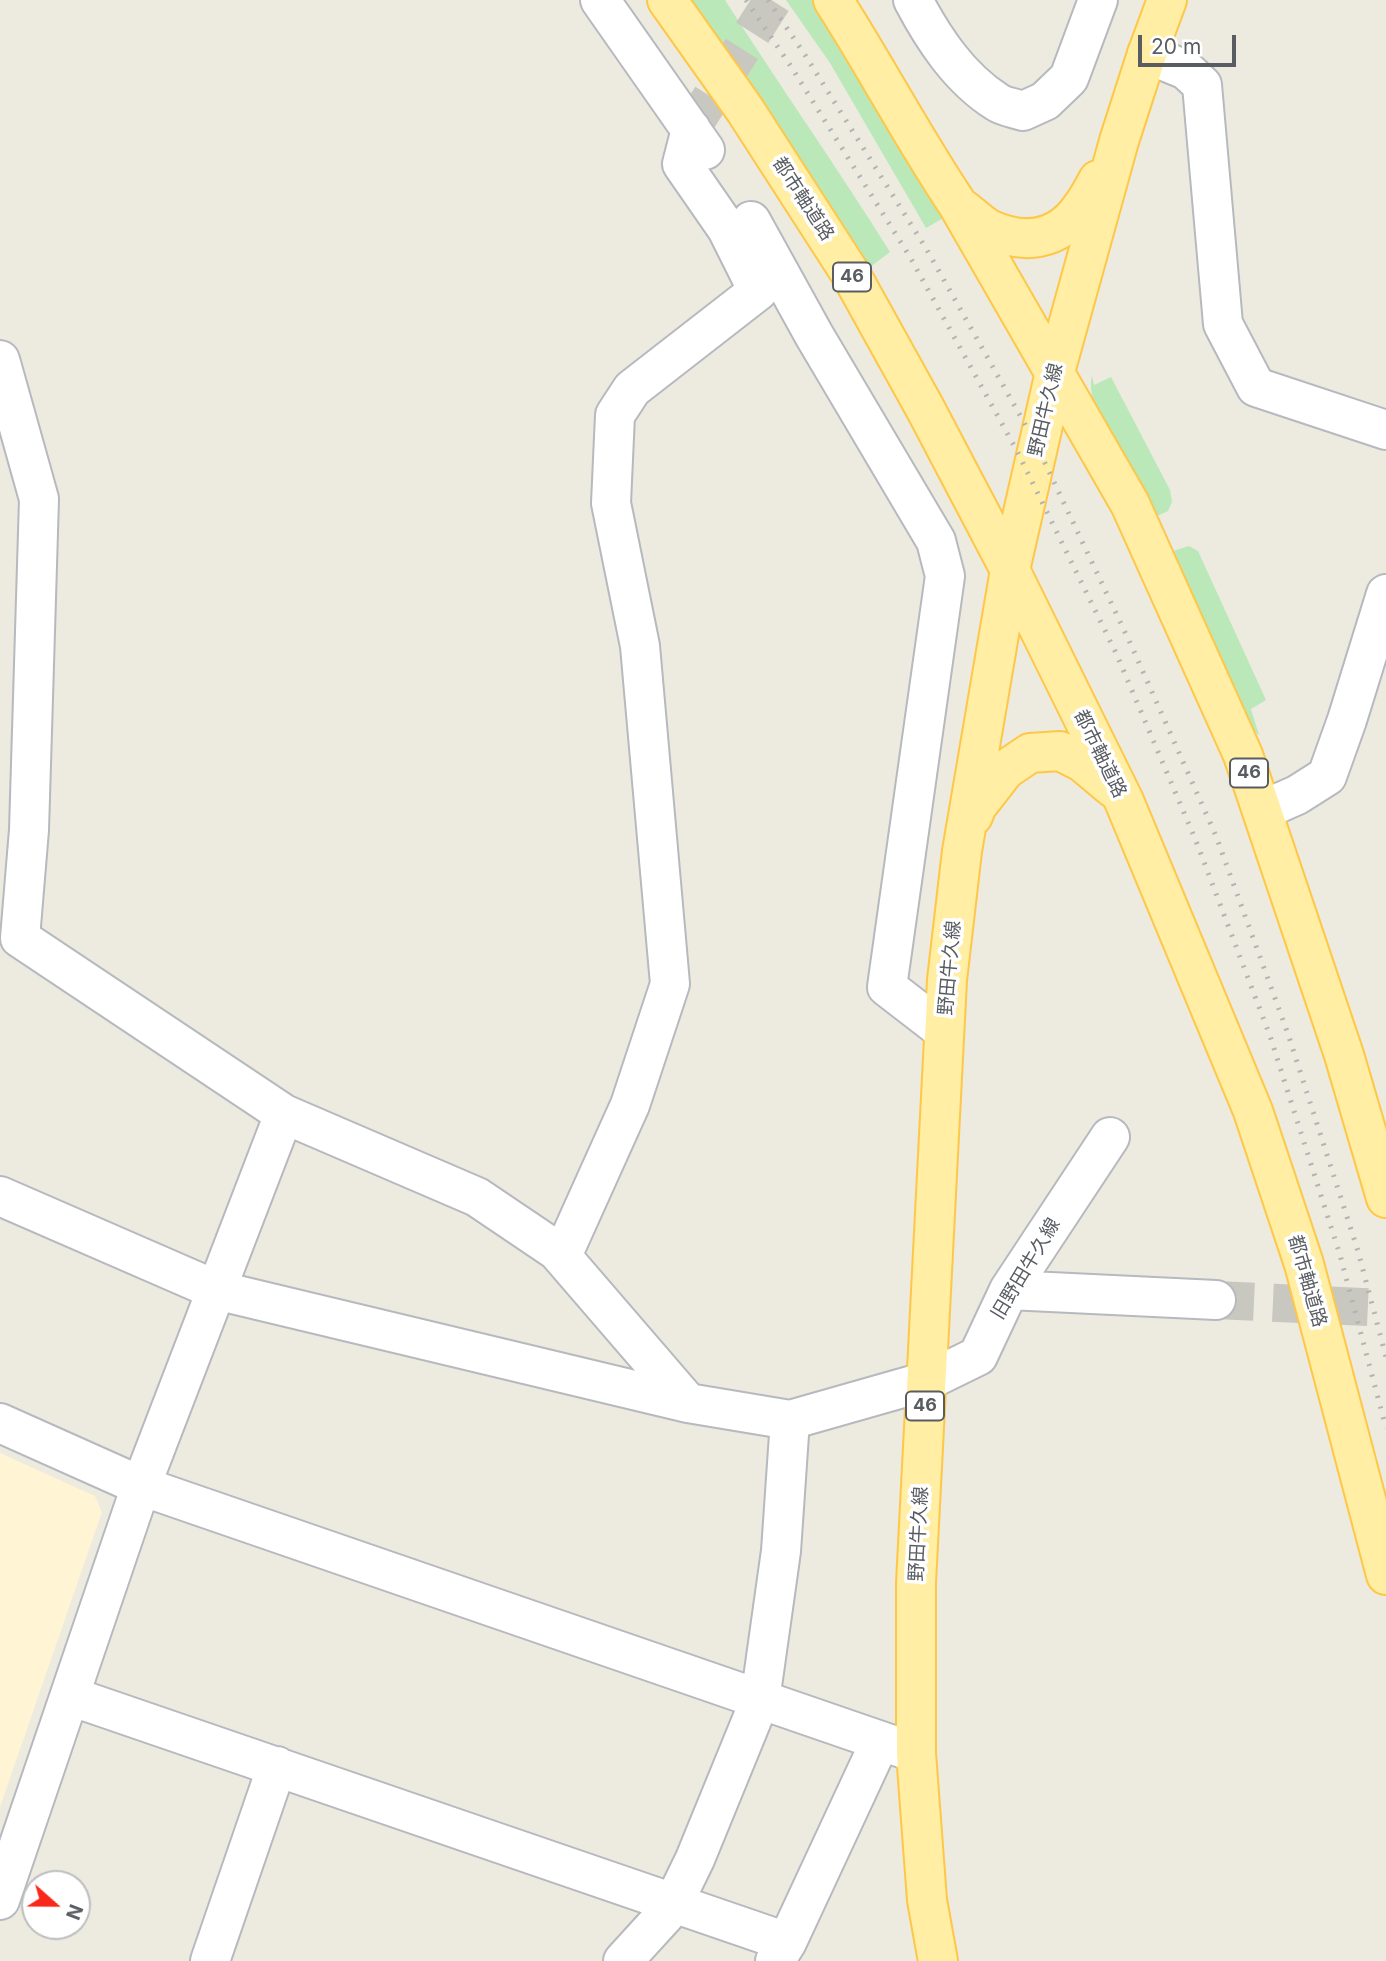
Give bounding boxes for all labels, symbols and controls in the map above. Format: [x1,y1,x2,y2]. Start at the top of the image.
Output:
scale bar [1141,21,1239,65]
text: 20 m [1151,34,1201,59]
street label: 都市軸道路 [768,153,838,245]
road number: 46 [833,262,871,292]
street label: 野田牛久線 [1024,361,1068,459]
street label: 都市軸道路 [1069,706,1131,802]
road number: 46 [1230,758,1268,788]
street label: 野田牛久線 [935,920,965,1016]
street label: 旧野田牛久線 [987,1214,1065,1324]
street label: 都市軸道路 [1283,1232,1331,1330]
road number: 46 [906,1392,944,1420]
street label: 野田牛久線 [905,1486,933,1582]
north arrow [21,1870,91,1940]
text: N [61,1901,88,1923]

